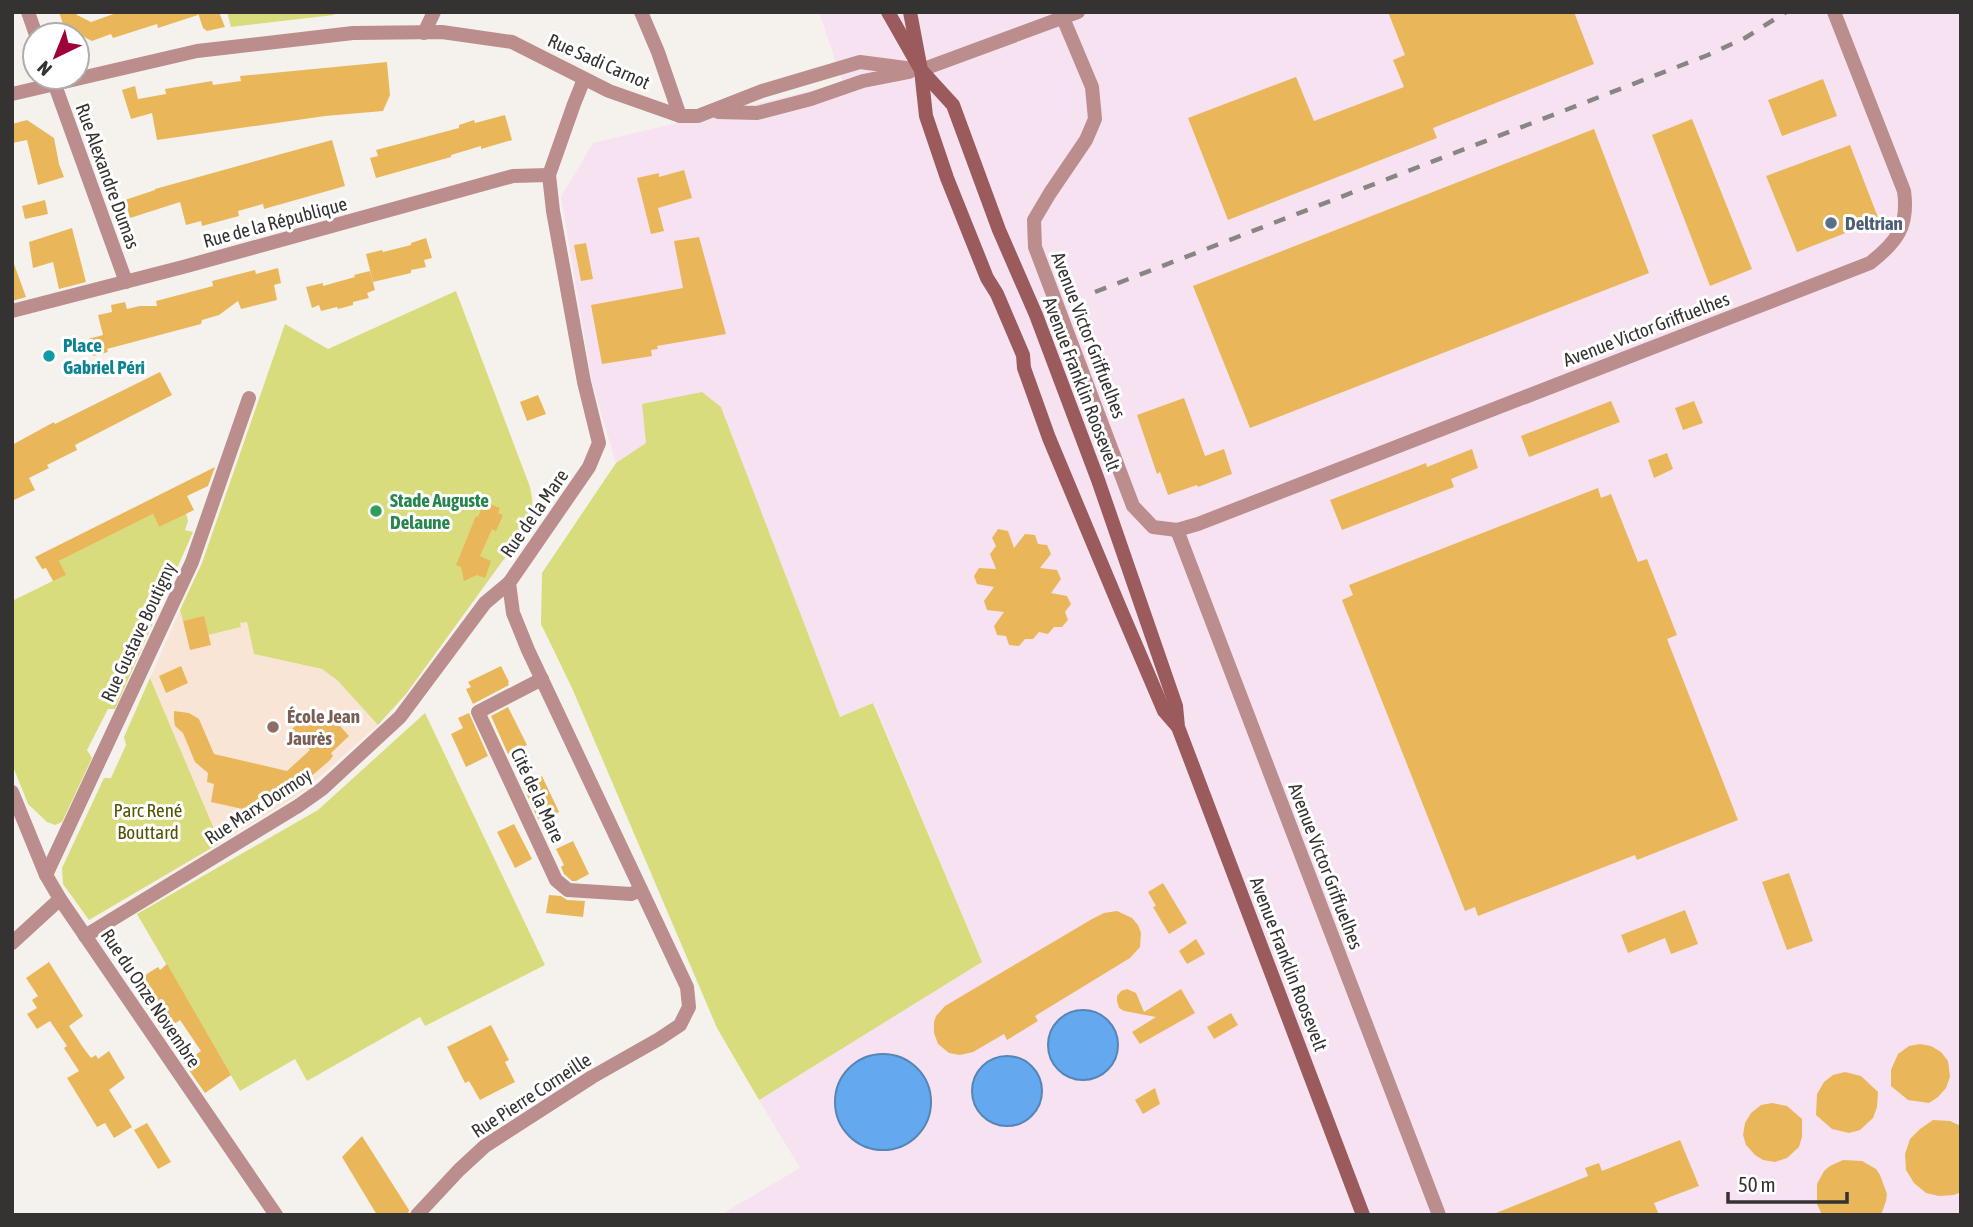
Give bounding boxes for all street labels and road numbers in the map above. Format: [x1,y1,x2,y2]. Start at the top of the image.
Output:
street label: Rue Sadi Carnot [545,29,653,93]
street label: Rue Alexandre Dumas [71,100,145,252]
street label: Rue de la République [201,192,349,252]
street label: Avenue Victor Griffuelhes [1047,249,1131,421]
street label: Avenue Victor Griffuelhes [1560,287,1732,371]
street label: Avenue Franklin Roosevelt [1039,294,1125,474]
street label: Rue de la Mare [496,465,572,561]
street label: Rue Gustave Boutigny [96,559,180,705]
street label: Cité de la Mare [506,744,570,846]
street label: Rue Marx Dormoy [201,763,316,849]
street label: Avenue Victor Griffuelhes [1284,780,1368,952]
street label: Avenue Franklin Roosevelt [1246,874,1332,1054]
street label: Rue du Onze Novembre [97,925,205,1071]
street label: Rue Pierre Corneille [467,1048,595,1142]

